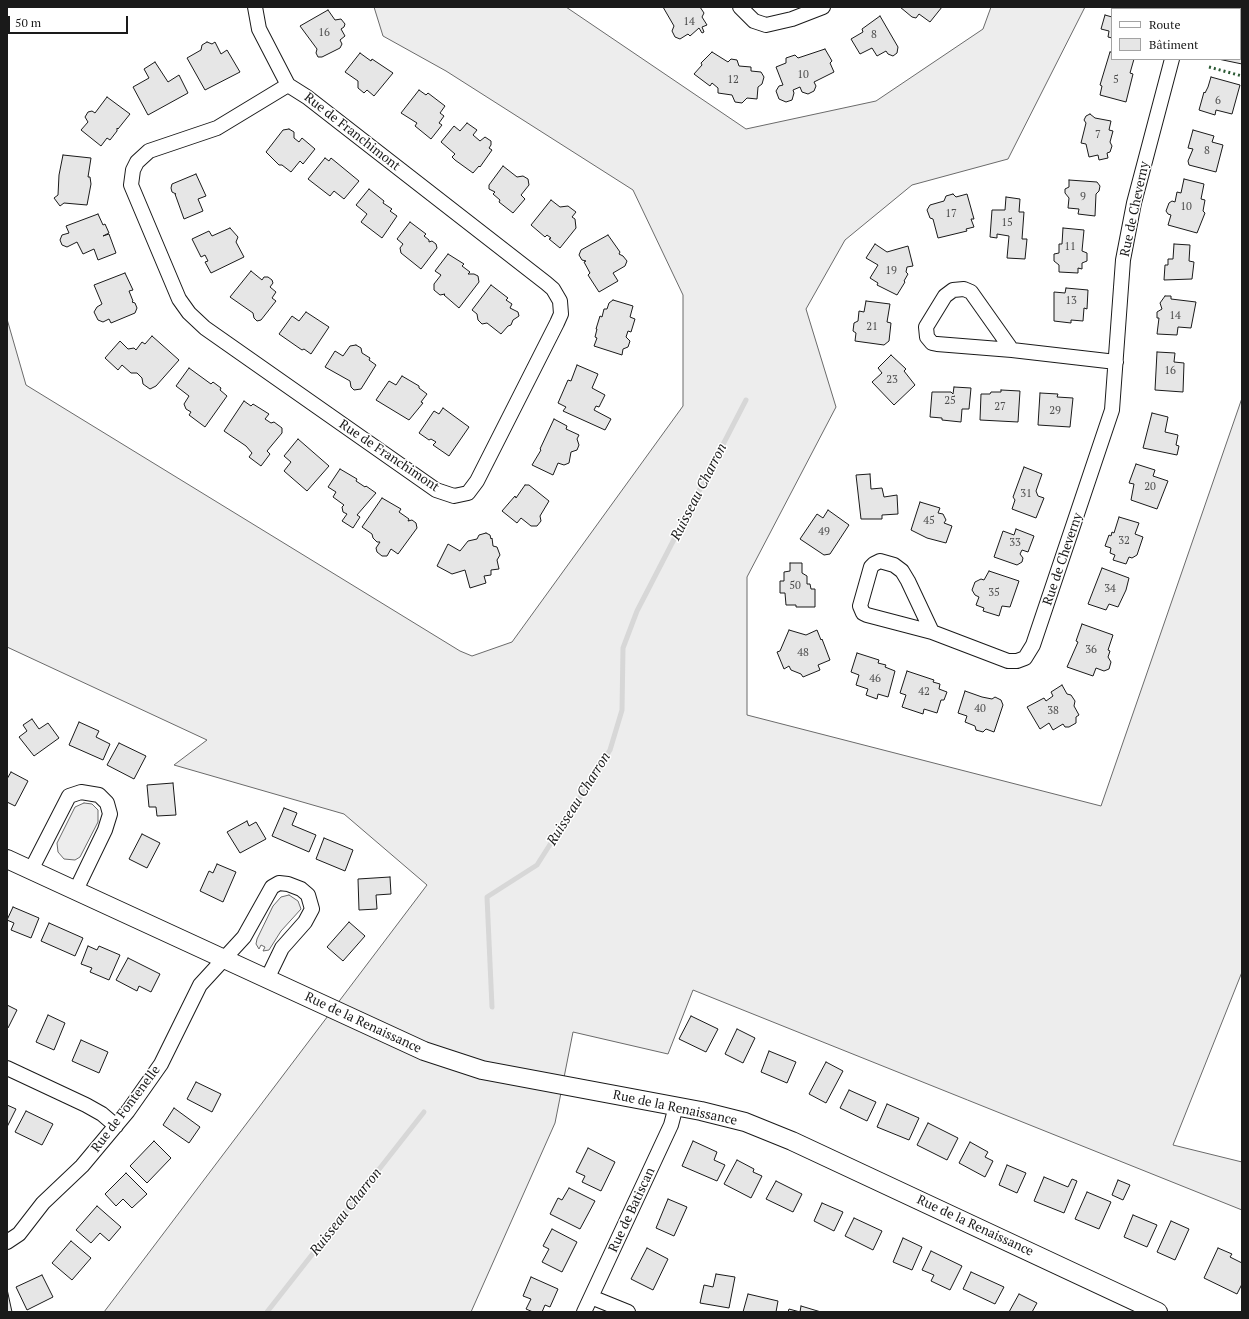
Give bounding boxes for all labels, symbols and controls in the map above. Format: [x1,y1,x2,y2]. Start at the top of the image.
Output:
scale bar [10,8,130,34]
legend [1111,8,1241,60]
text: 50 m [15,15,41,30]
house number: 14 [683,15,695,29]
text: Route [1149,17,1180,32]
house number: 16 [318,26,330,40]
house number: 8 [871,28,877,42]
text: Bâtiment [1149,37,1198,52]
house number: 10 [797,68,809,82]
house number: 12 [727,73,739,87]
house number: 5 [1113,73,1119,87]
street label: Rue de Franchimont [301,90,403,174]
house number: 6 [1215,94,1221,108]
house number: 7 [1095,128,1101,142]
house number: 8 [1204,144,1210,158]
street label: Rue de Cheverny [1117,160,1153,258]
house number: 9 [1080,190,1086,204]
house number: 10 [1180,200,1192,214]
house number: 17 [945,207,957,221]
house number: 15 [1001,216,1013,230]
house number: 11 [1064,240,1076,254]
house number: 19 [885,264,897,278]
house number: 13 [1065,294,1077,308]
house number: 14 [1169,309,1181,323]
house number: 21 [866,320,878,334]
house number: 16 [1164,364,1176,378]
house number: 23 [886,373,898,387]
house number: 25 [944,394,956,408]
house number: 27 [994,400,1006,414]
house number: 29 [1049,404,1061,418]
street label: Rue de Franchimont [336,417,442,495]
water label: Ruisseau Charron [667,441,731,543]
house number: 20 [1144,480,1156,494]
house number: 31 [1020,487,1032,501]
street label: Rue de Cheverny [1040,511,1086,607]
house number: 45 [923,514,935,528]
house number: 49 [818,525,830,539]
house number: 32 [1118,534,1130,548]
house number: 33 [1009,536,1021,550]
house number: 50 [789,579,801,593]
house number: 34 [1104,582,1116,596]
house number: 35 [988,586,1000,600]
house number: 36 [1085,643,1097,657]
house number: 48 [797,646,809,660]
house number: 46 [869,672,881,686]
house number: 42 [918,685,930,699]
house number: 40 [974,702,986,716]
house number: 38 [1047,704,1059,718]
water label: Ruisseau Charron [544,749,614,849]
street label: Rue de la Renaissance [302,989,424,1057]
street label: Rue de Fontenelle [88,1063,164,1155]
street label: Rue de la Renaissance [611,1087,739,1129]
water label: Ruisseau Charron [307,1165,385,1259]
street label: Rue de Batiscan [606,1165,658,1255]
street label: Rue de la Renaissance [914,1192,1036,1260]

